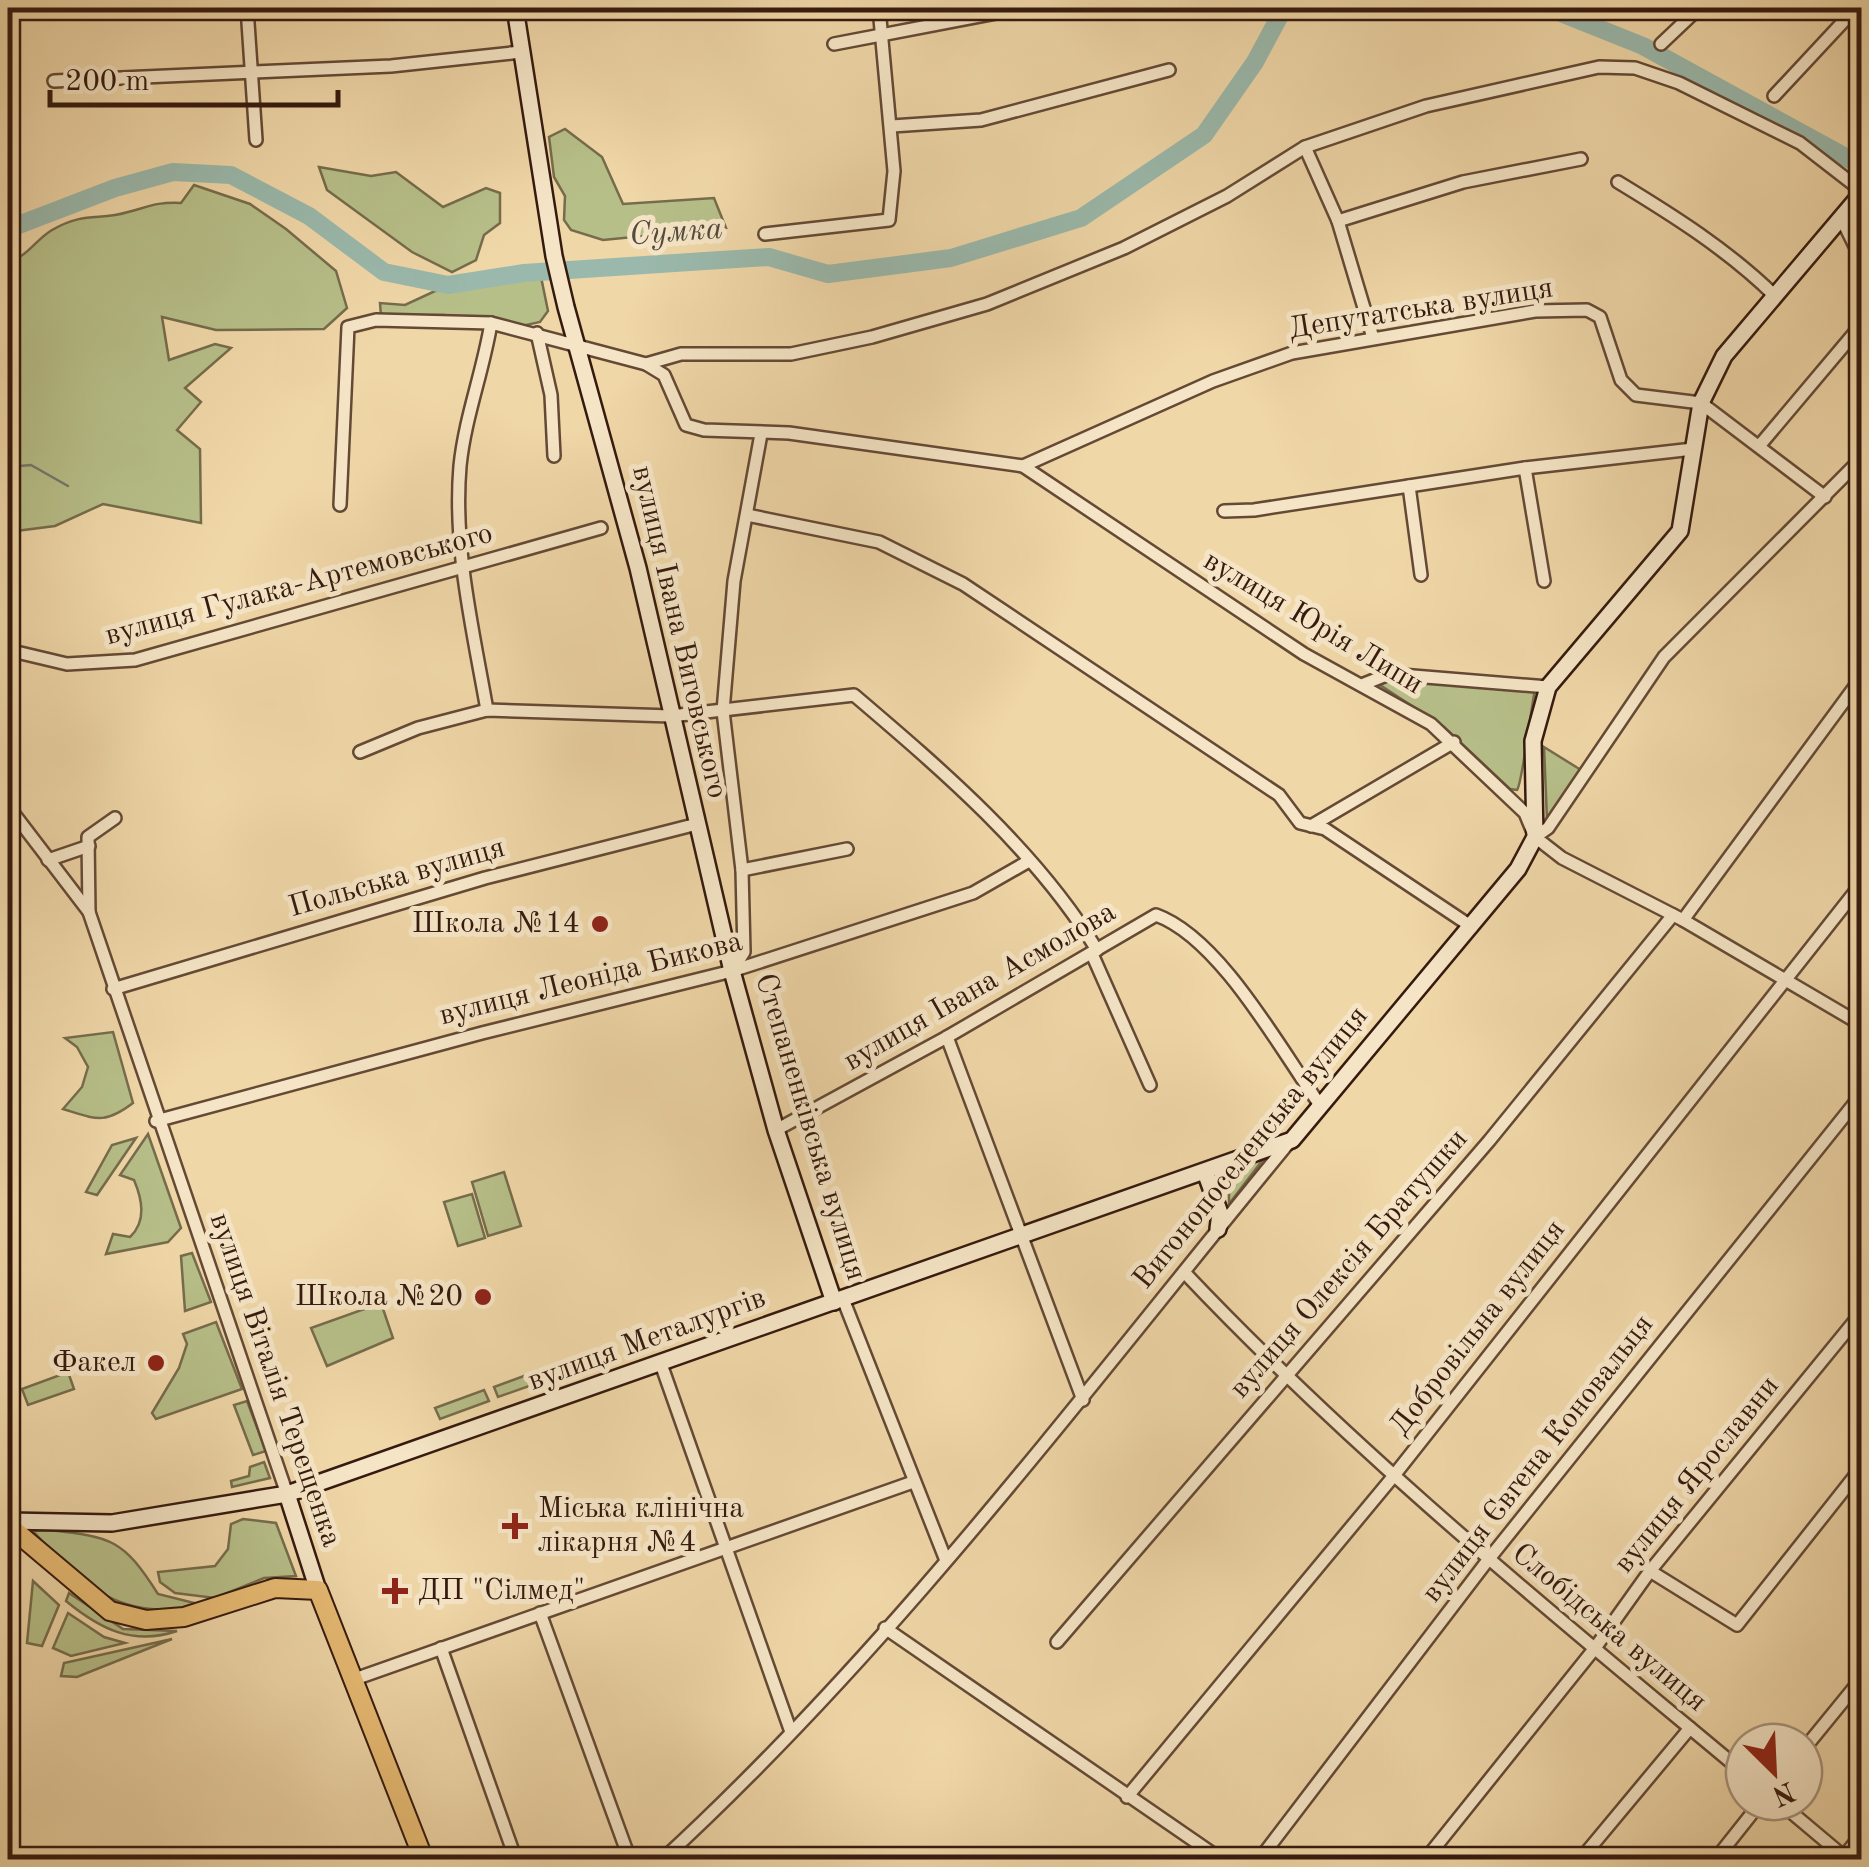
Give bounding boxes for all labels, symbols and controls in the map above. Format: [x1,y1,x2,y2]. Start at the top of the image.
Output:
scale bar [50,45,338,107]
text: 200 m [65,67,149,97]
water label: Сумка [628,214,724,252]
street label: Депутатська вулиця [1287,273,1555,345]
street label: вулиця Івана Виговського [626,463,732,801]
street label: вулиця Гулака-Артемовського [102,519,496,651]
street label: вулиця Юрія Липи [1198,546,1428,700]
street label: Польська вулиця [286,833,508,923]
street label: вулиця Івана Асмолова [839,897,1121,1077]
place label: Школа №14 [412,909,580,939]
marker: Школа №14 [589,913,611,935]
street label: вулиця Леоніда Бикова [436,927,746,1031]
street label: Степаненківська вулиця [749,970,871,1284]
street label: Вигонопоселенська вулиця [1128,1001,1374,1295]
street label: вулиця Олексія Братушки [1224,1124,1474,1404]
street label: вулиця Віталія Терещенка [204,1209,346,1551]
street label: Добровільна вулиця [1385,1215,1571,1441]
place label: Школа №20 [295,1282,463,1312]
street label: вулиця Металургів [524,1283,770,1397]
marker: Школа №20 [472,1286,494,1308]
street label: вулиця Євгена Коновальця [1417,1310,1659,1608]
place label: Факел [52,1348,136,1378]
marker: Факел [145,1352,167,1374]
street label: вулиця Ярославни [1609,1371,1785,1579]
place label: Міська клінічна лікарня №4 [538,1494,744,1558]
marker: Міська клінічна лікарня №4 [502,1513,528,1539]
street label: Слобідська вулиця [1506,1538,1712,1718]
place label: ДП "Сілмед" [418,1576,585,1606]
marker: ДП "Сілмед" [382,1578,408,1604]
north arrow [1724,1722,1824,1822]
text: N [1767,1775,1798,1809]

